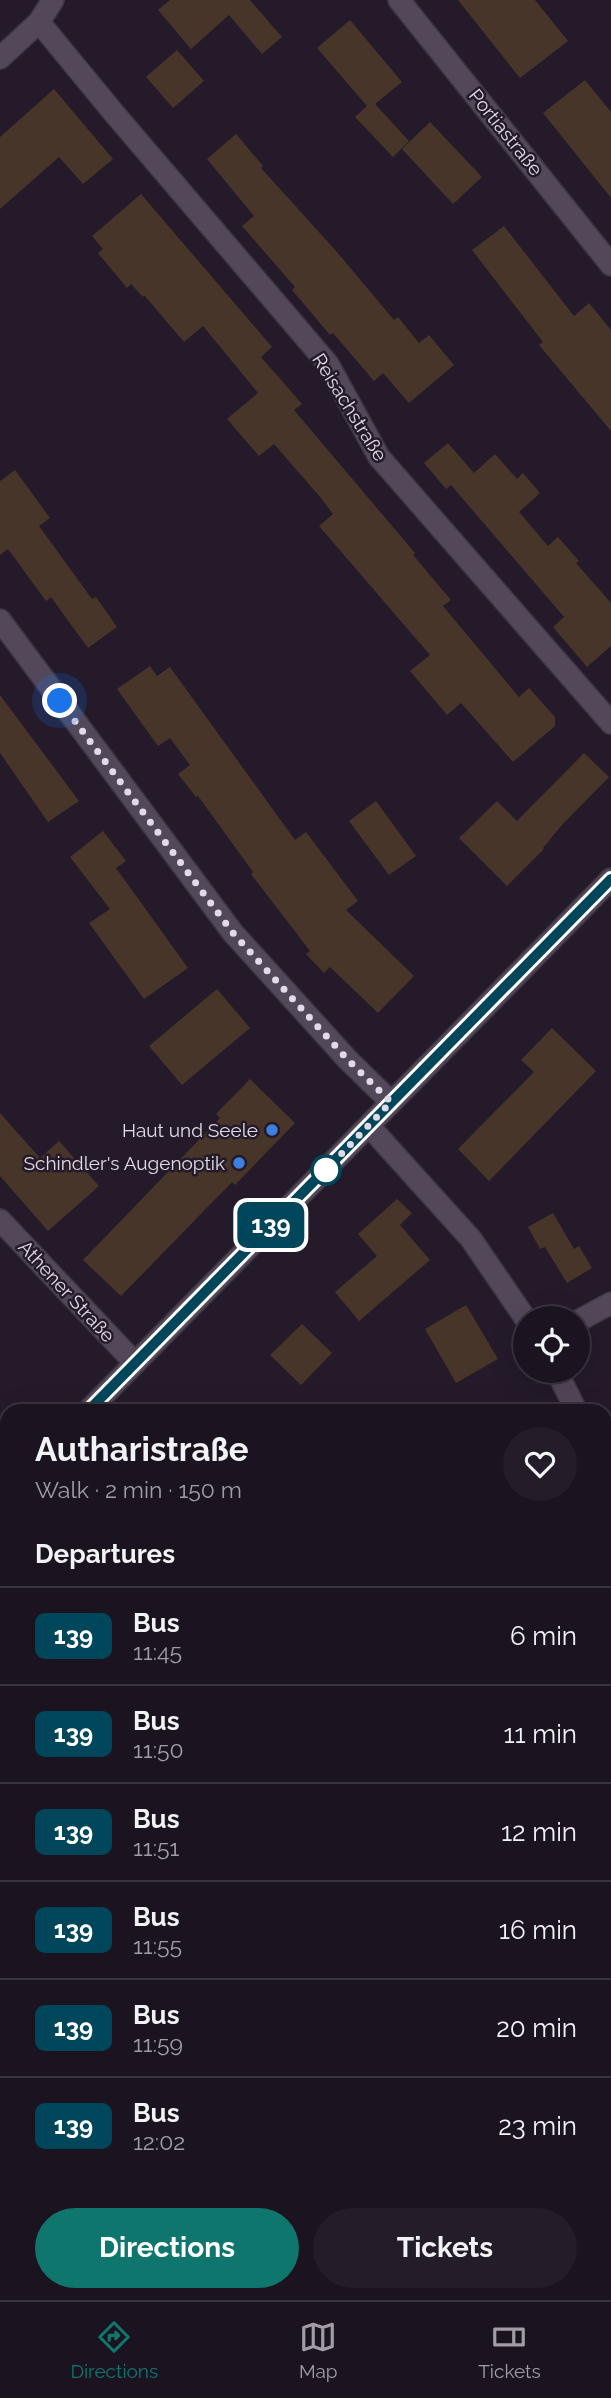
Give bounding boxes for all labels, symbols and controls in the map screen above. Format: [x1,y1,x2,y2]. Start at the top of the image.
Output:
street label: Portiastraße [465,84,547,180]
street label: Reisachstraße [308,349,392,465]
your location [42,683,77,718]
place label: Haut und Seele [122,1119,258,1141]
marker: Haut und Seele [264,1122,280,1138]
place label: Schindler's Augenoptik [24,1152,225,1174]
marker: Schindler's Augenoptik [231,1155,247,1171]
unlabelled marker [311,1155,341,1185]
line badge: 139 [231,1202,311,1248]
text: 139 [251,1210,291,1239]
street label: Athener Straße [14,1236,120,1346]
map controls [513,1306,590,1383]
button: locate [513,1306,590,1383]
button: heart [503,1427,577,1501]
text: Autharistraße [35,1430,249,1469]
text: Walk · 2 min · 150 m [35,1476,242,1503]
text: Departures [35,1539,175,1569]
text: Bus [133,1608,180,1638]
text: 139 [54,1621,93,1650]
text: 6 min [510,1621,577,1651]
text: 11:45 [133,1638,182,1665]
text: Bus [133,1706,180,1736]
text: 139 [54,1719,93,1748]
text: 11 min [503,1719,577,1749]
text: 11:50 [133,1736,184,1763]
text: Bus [133,1804,180,1834]
text: 139 [54,1817,93,1846]
text: 12 min [501,1817,577,1847]
text: 11:51 [133,1834,179,1861]
text: Bus [133,1902,180,1932]
text: 139 [54,1915,93,1944]
text: 16 min [499,1915,577,1945]
text: 11:55 [133,1932,182,1959]
text: Bus [133,2000,180,2030]
text: 139 [54,2013,93,2042]
text: 20 min [496,2013,577,2043]
text: 11:59 [133,2030,183,2057]
text: Bus [133,2098,180,2128]
text: 139 [54,2111,93,2140]
text: 23 min [498,2111,577,2141]
text: 12:02 [133,2128,185,2155]
button: Directions [35,2208,299,2288]
button: Tickets [313,2208,577,2288]
tab: Directions [70,2318,158,2382]
tab: Map [299,2318,338,2382]
tab: Tickets [478,2318,541,2382]

